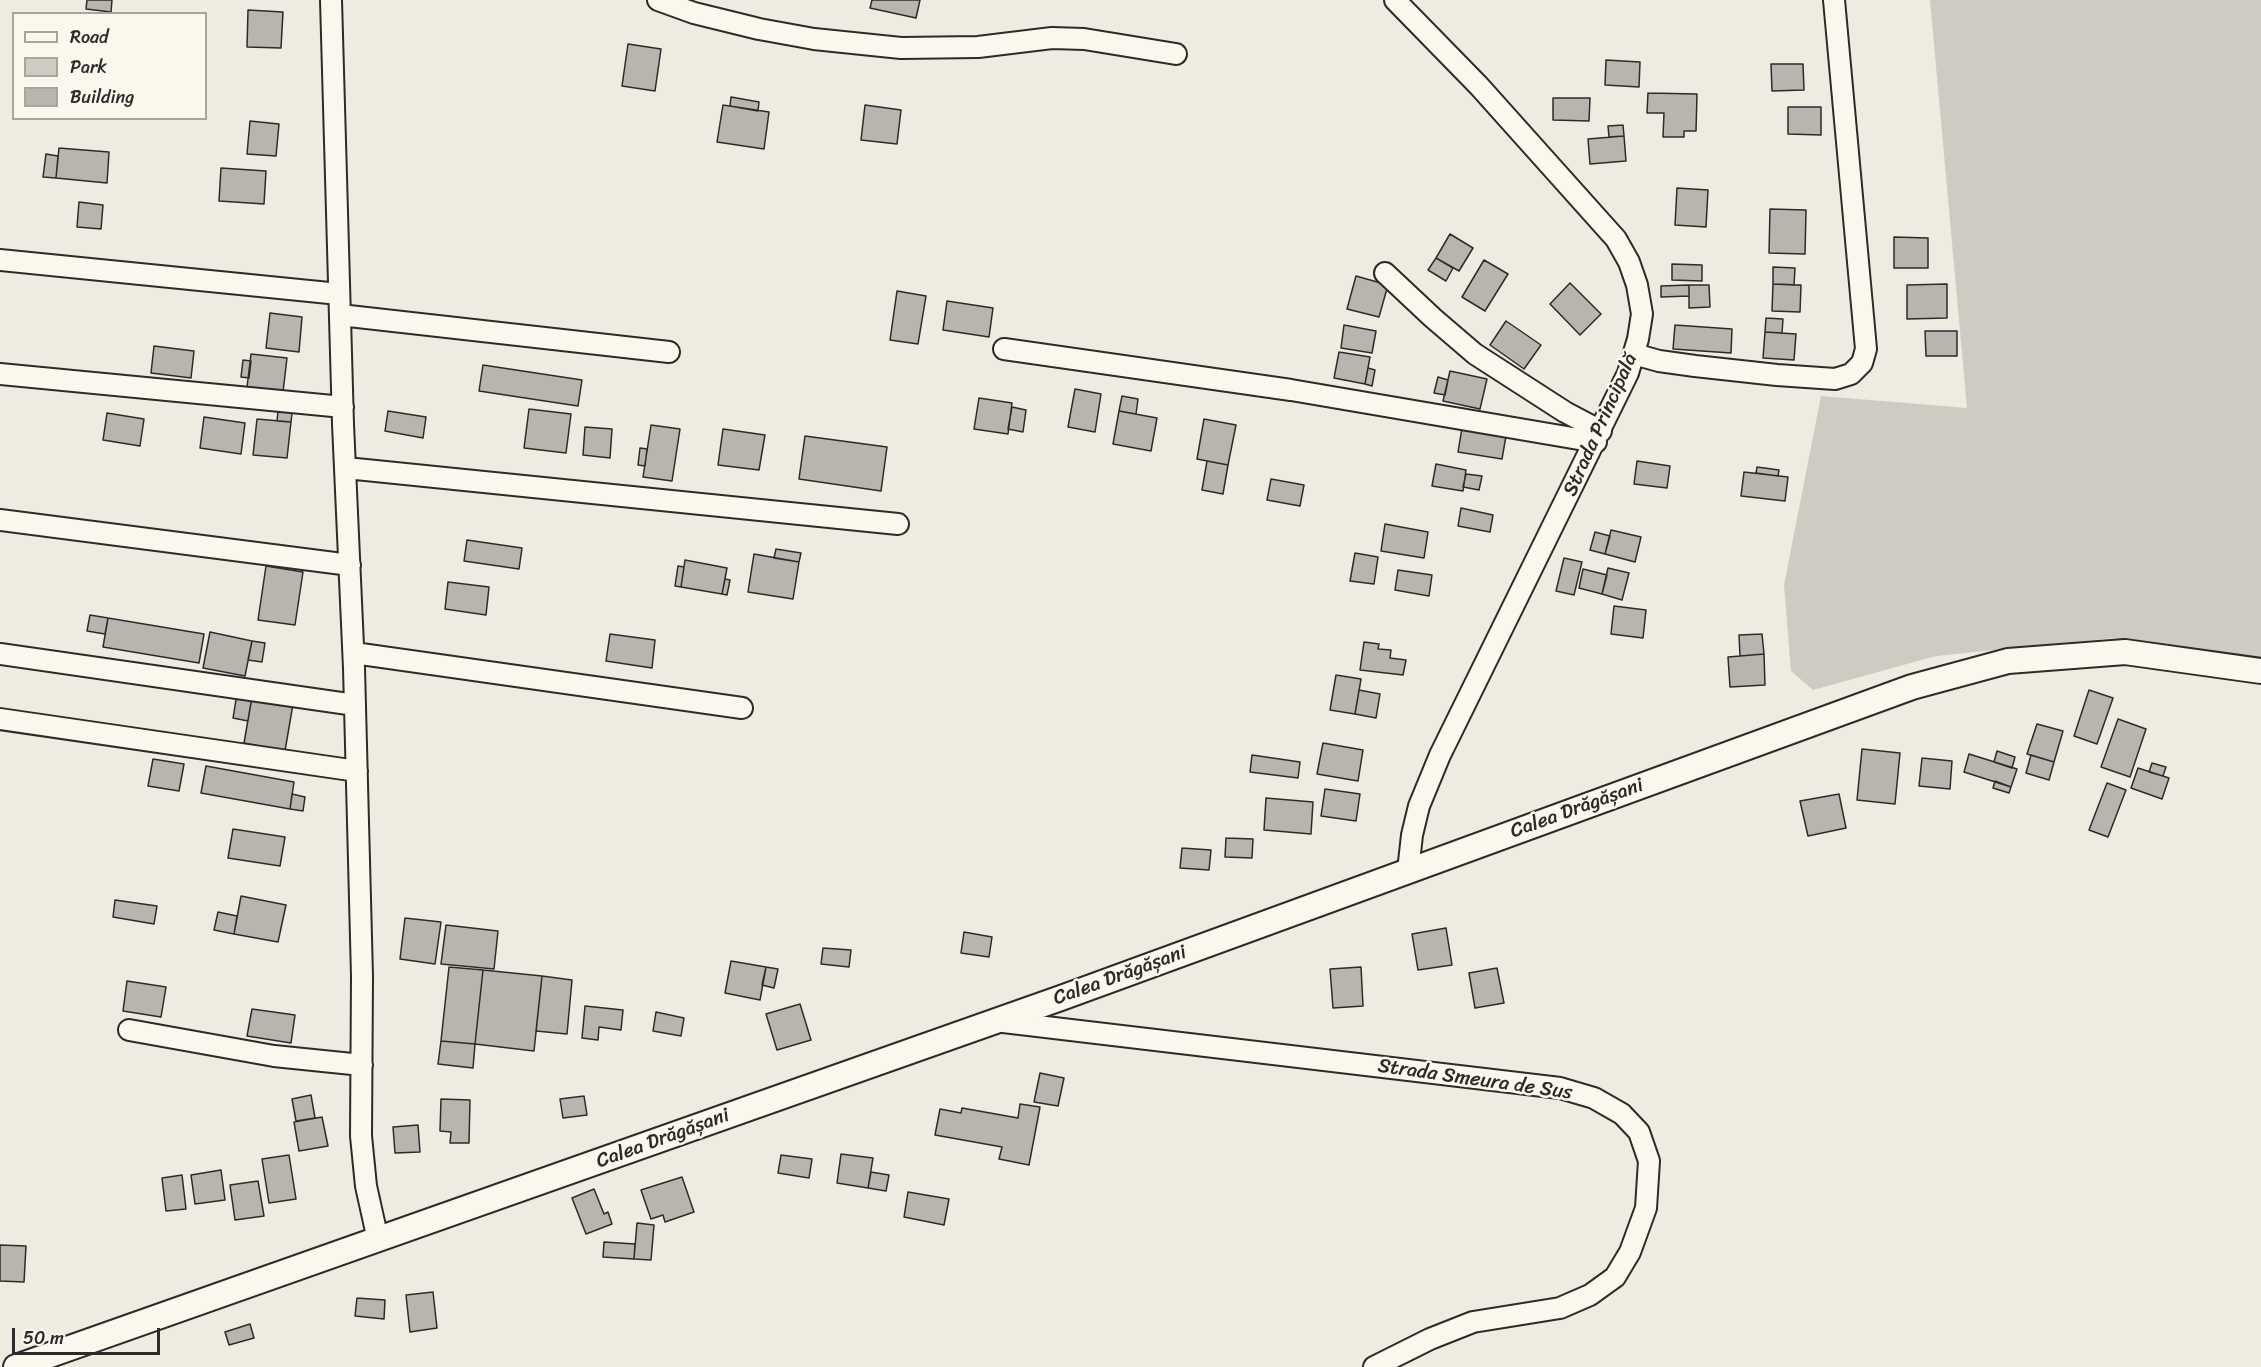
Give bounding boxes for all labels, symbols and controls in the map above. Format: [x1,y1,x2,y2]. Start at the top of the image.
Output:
legend [12,12,207,120]
text: Road [70,21,109,53]
text: Park [70,51,107,83]
text: Building [70,81,134,113]
street label: Strada Principală [1559,350,1643,500]
street label: Calea Drăgășani [1507,774,1647,844]
street label: Calea Drăgășani [1050,941,1190,1011]
street label: Strada Smeura de Sus [1376,1054,1574,1106]
street label: Calea Drăgășani [593,1104,733,1174]
scale bar [15,1316,164,1354]
text: 50 m [23,1322,64,1354]

